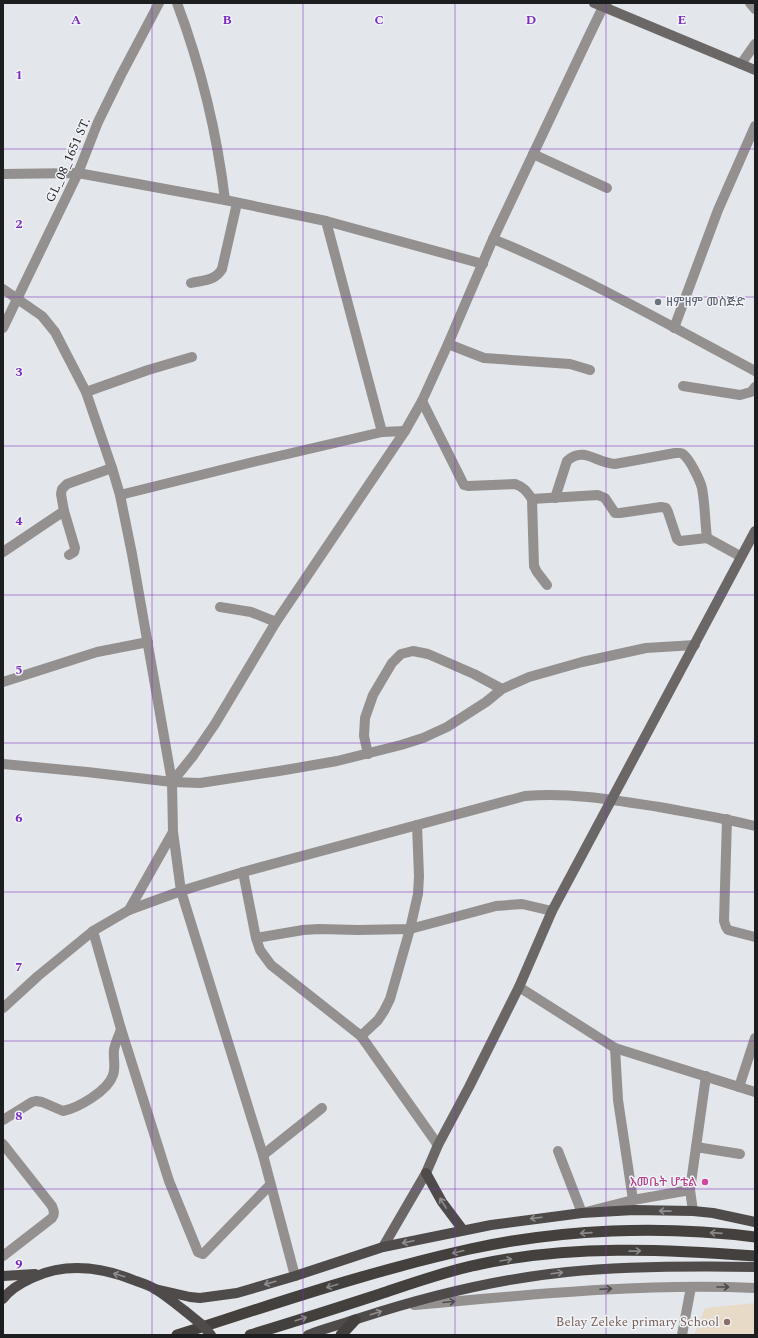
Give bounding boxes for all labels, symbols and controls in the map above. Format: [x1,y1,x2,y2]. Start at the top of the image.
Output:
text: A [71,10,81,30]
text: B [222,10,232,30]
text: C [374,10,384,30]
text: D [526,10,536,30]
text: E [678,10,687,30]
text: 1 [15,65,23,85]
street label: GL_08_1651 ST. [40,114,96,206]
text: 2 [15,214,23,234]
place label: ዘምዘም መስጅድ [666,292,746,312]
marker: ዘምዘም መስጅድ [653,297,663,307]
text: 3 [15,362,23,382]
text: 4 [15,511,23,531]
text: 5 [15,660,23,680]
text: 6 [15,808,23,828]
text: 7 [15,957,23,977]
text: 8 [15,1106,23,1126]
place label: እመቤት ሆቴል [630,1172,697,1192]
marker: እመቤት ሆቴል [700,1177,710,1187]
one-way arrow [439,1198,447,1209]
one-way arrow [659,1207,672,1214]
one-way arrow [530,1214,543,1222]
one-way arrow [580,1229,593,1236]
one-way arrow [710,1230,723,1237]
one-way arrow [402,1238,415,1246]
one-way arrow [628,1247,641,1255]
one-way arrow [452,1248,465,1256]
text: 9 [15,1254,23,1274]
one-way arrow [499,1255,512,1263]
one-way arrow [550,1269,563,1277]
one-way arrow [113,1270,125,1278]
one-way arrow [264,1280,277,1287]
one-way arrow [326,1283,339,1290]
one-way arrow [716,1283,729,1291]
one-way arrow [599,1286,612,1293]
one-way arrow [442,1298,455,1305]
one-way arrow [369,1309,382,1316]
place label: Belay Zeleke primary School [556,1312,719,1332]
one-way arrow [294,1315,307,1322]
marker: Belay Zeleke primary School [722,1317,732,1327]

